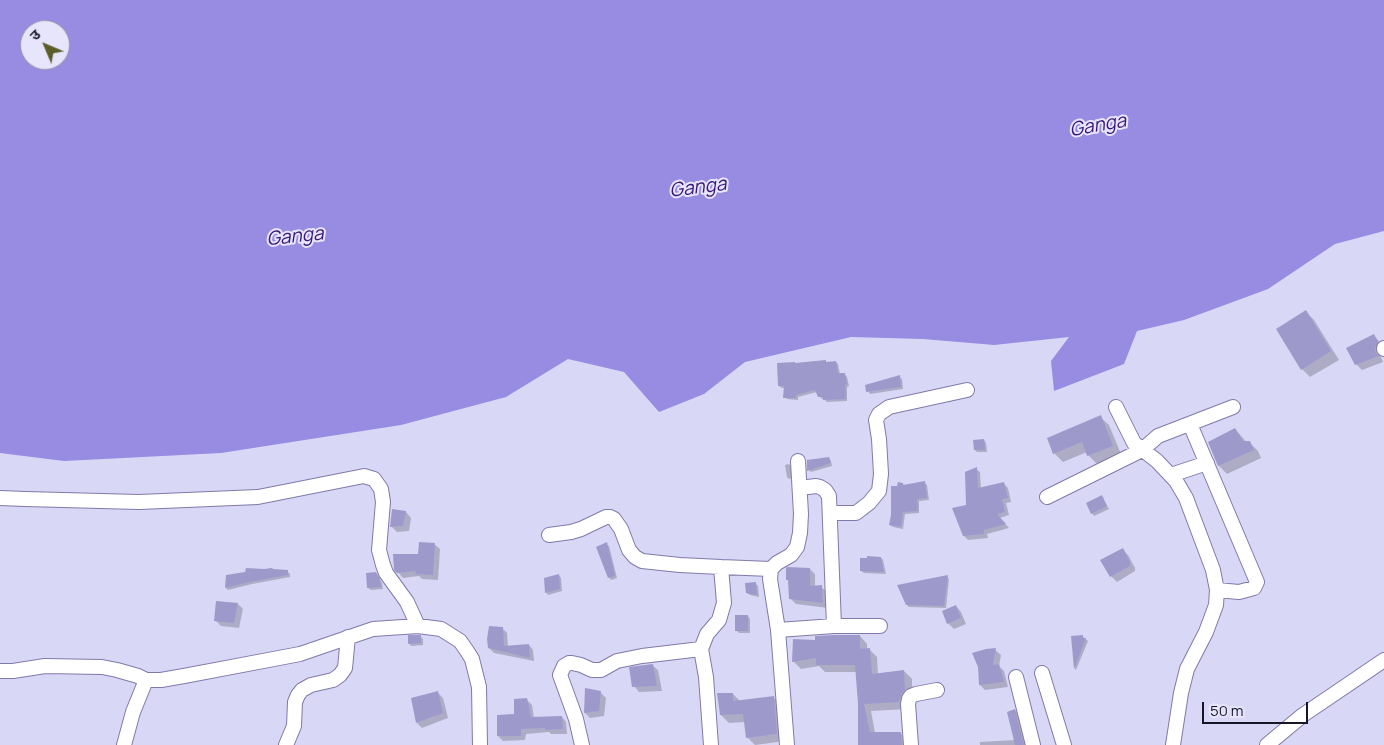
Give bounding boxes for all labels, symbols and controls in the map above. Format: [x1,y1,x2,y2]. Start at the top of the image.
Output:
north arrow [20,20,70,70]
text: उ [25,25,44,44]
water label: Ganga [1068,110,1128,142]
water label: Ganga [668,173,728,203]
water label: Ganga [265,223,325,251]
scale bar [1204,692,1310,724]
text: 50 m [1210,700,1244,721]

